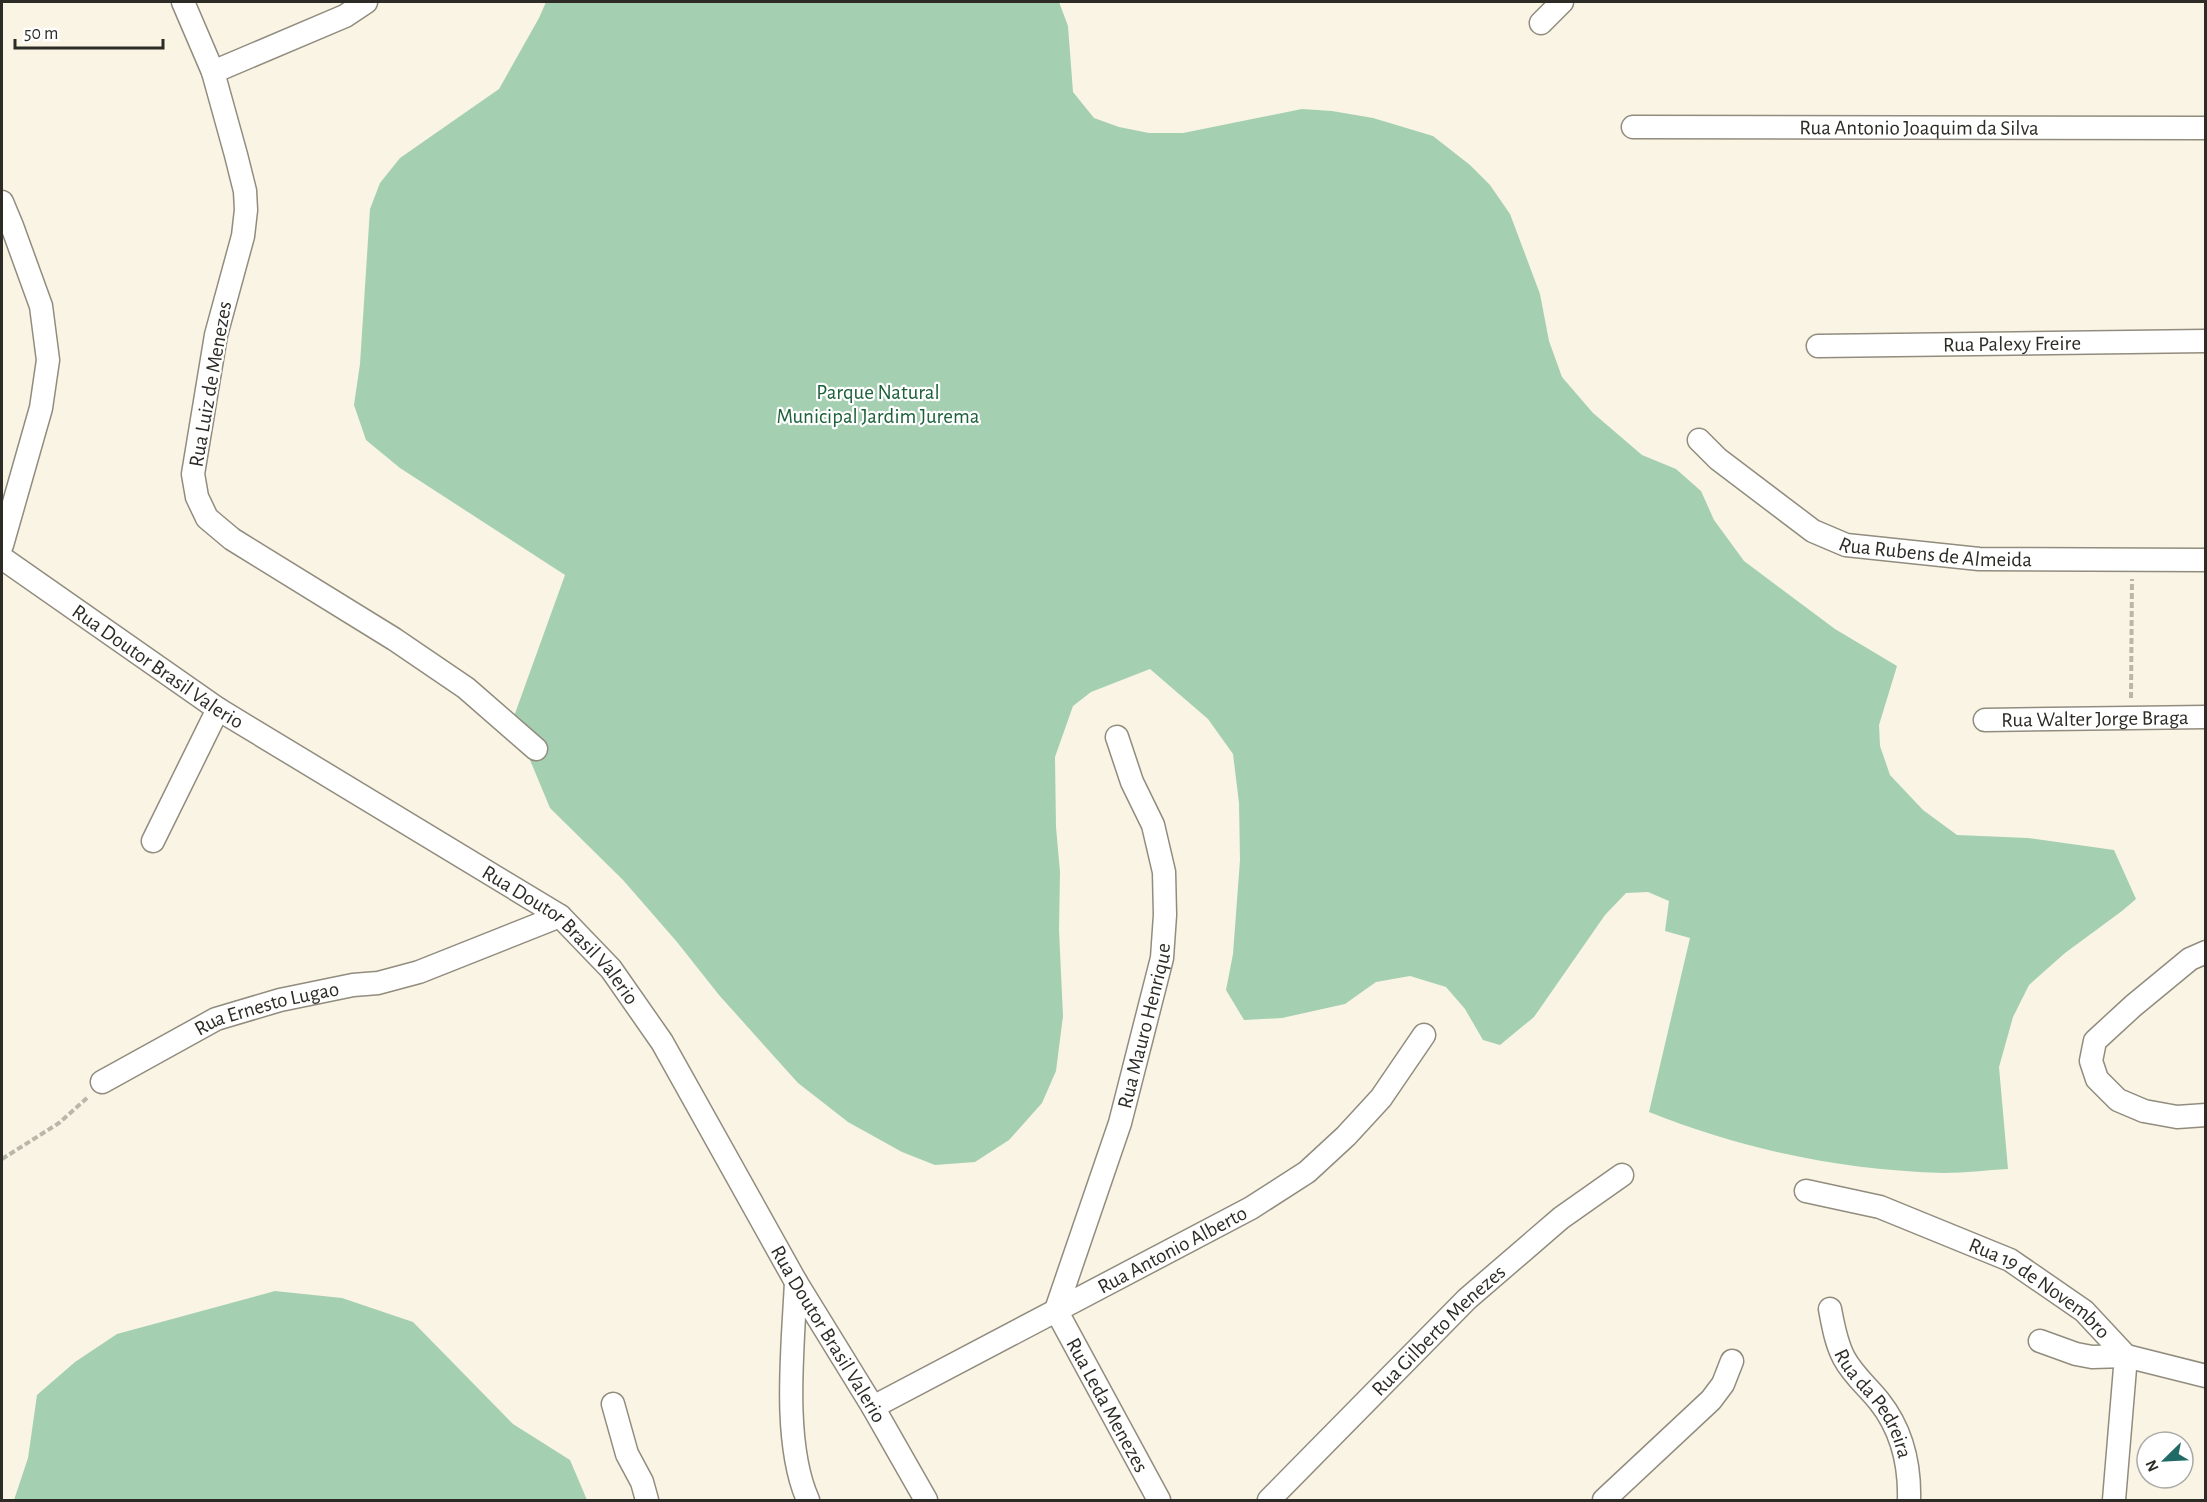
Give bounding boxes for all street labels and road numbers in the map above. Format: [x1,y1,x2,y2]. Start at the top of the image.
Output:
street label: Rua Antonio Joaquim da Silva [1799,117,2039,139]
street label: Rua Luiz de Menezes [186,300,235,469]
street label: Rua Palexy Freire [1943,333,2081,355]
street label: Rua Rubens de Almeida [1836,533,2032,570]
street label: Rua Doutor Brasil Valerio [68,601,247,733]
street label: Rua Walter Jorge Braga [2001,707,2189,731]
street label: Rua Doutor Brasil Valerio [478,861,642,1009]
street label: Rua Mauro Henrique [1114,942,1174,1111]
street label: Rua Ernesto Lugao [191,978,341,1040]
street label: Rua Antonio Alberto [1094,1202,1250,1298]
street label: Rua 19 de Novembro [1966,1234,2114,1343]
street label: Rua Doutor Brasil Valerio [767,1242,890,1426]
street label: Rua Gilberto Menezes [1368,1261,1510,1400]
street label: Rua Leda Menezes [1062,1334,1152,1476]
street label: Rua da Pedreira [1830,1346,1915,1461]

